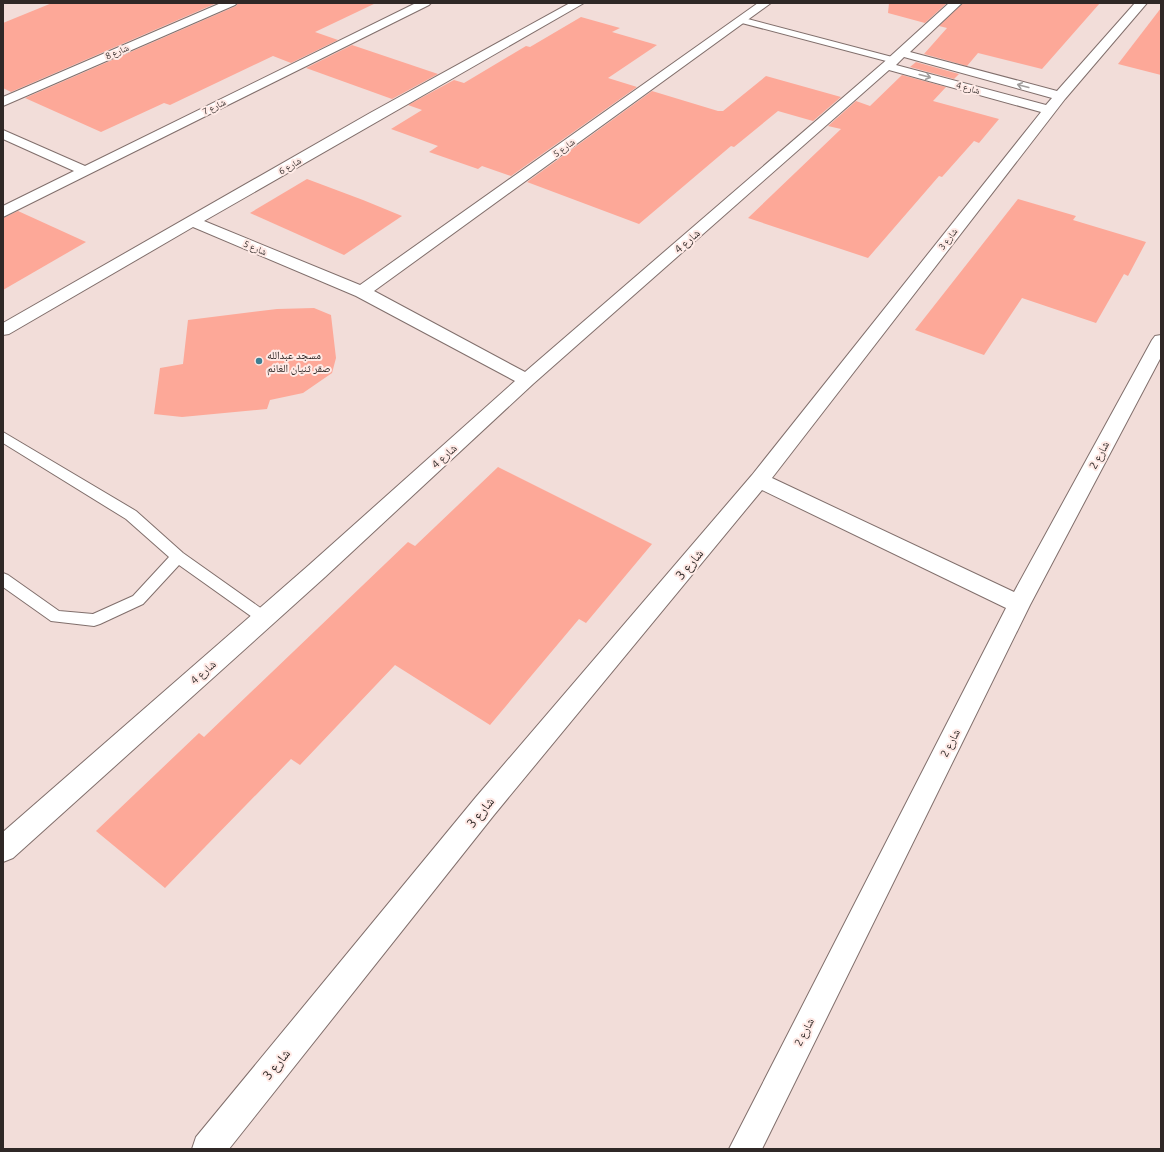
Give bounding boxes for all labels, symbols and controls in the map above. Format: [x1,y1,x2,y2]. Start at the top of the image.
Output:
street label: شارع 8 [104,43,131,62]
one-way arrow [918,73,931,80]
street label: شارع 4 [955,80,981,97]
one-way arrow [1016,82,1029,89]
street label: شارع 7 [201,97,228,118]
street label: شارع 5 [551,137,577,160]
street label: شارع 6 [277,156,304,177]
street label: شارع 3 [937,226,960,252]
street label: شارع 4 [672,227,703,256]
street label: شارع 5 [241,239,268,258]
place label: مسجد عبدالله صقر ثنيان الغانم [267,349,331,376]
marker: مسجد عبدالله صقر ثنيان الغانم [254,356,264,366]
street label: شارع 2 [1087,439,1112,471]
street label: شارع 4 [429,442,460,471]
street label: شارع 3 [672,546,708,584]
street label: شارع 4 [188,658,219,687]
street label: شارع 2 [938,727,963,759]
street label: شارع 3 [464,794,499,832]
street label: شارع 2 [792,1016,817,1048]
street label: شارع 3 [260,1046,295,1084]

